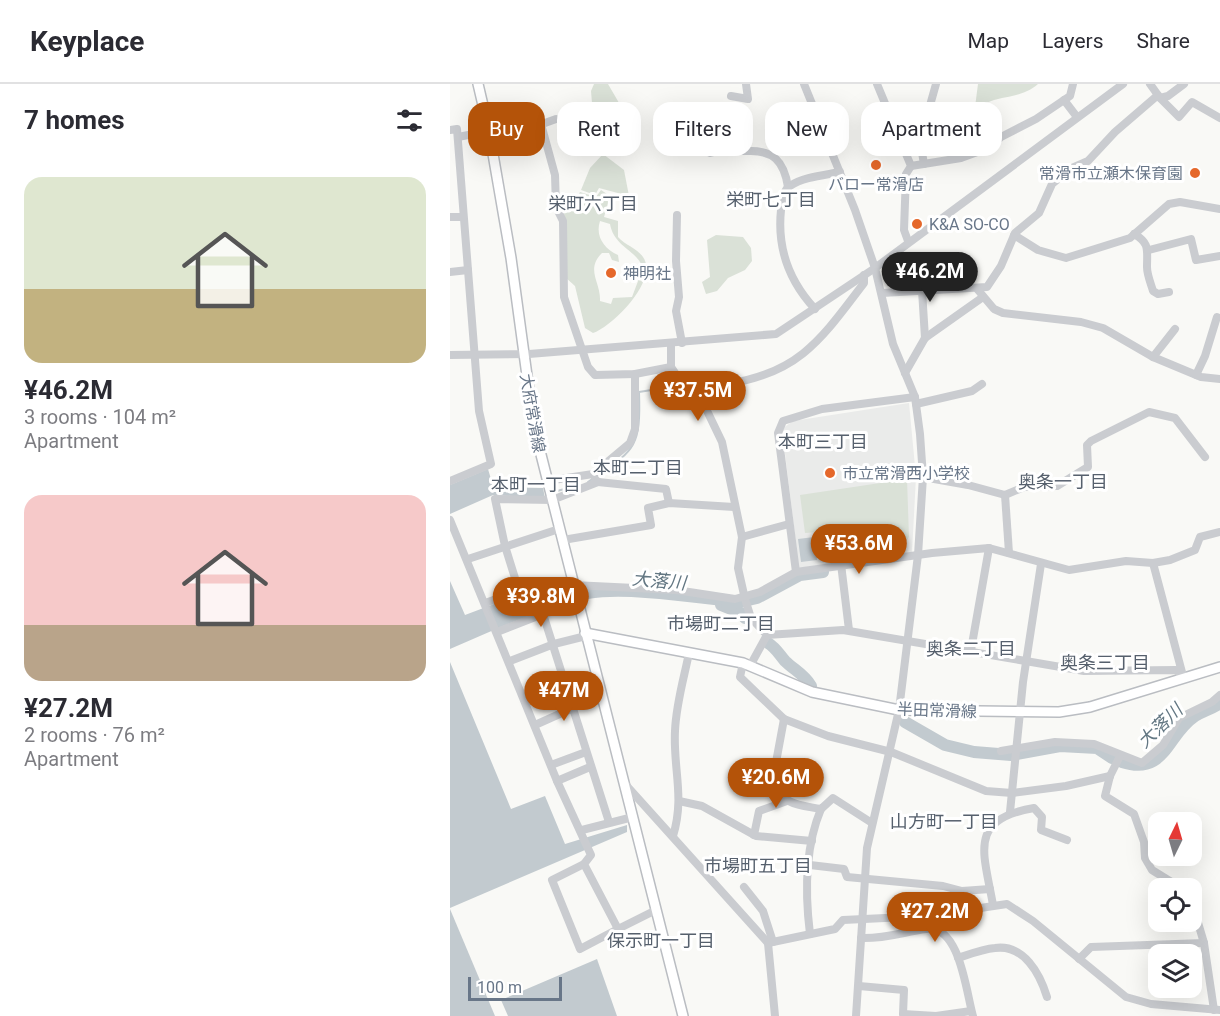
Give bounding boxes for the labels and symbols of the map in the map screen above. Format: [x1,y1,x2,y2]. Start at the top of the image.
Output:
marker: バロー常滑店 [869,158,883,172]
place label: 常滑市立瀬木保育園 [1039,164,1183,183]
marker: 常滑市立瀬木保育園 [1188,166,1202,180]
place label: バロー常滑店 [828,175,924,194]
district label: 栄町七丁目 [726,189,816,210]
district label: 栄町六丁目 [548,193,638,214]
place label: K&A SO-CO [929,215,1010,234]
marker: K&A SO-CO [910,217,924,231]
pin: ¥46.2M [881,252,979,303]
place label: 神明社 [623,264,671,283]
marker: 神明社 [604,266,618,280]
pin: ¥37.5M [649,371,747,422]
street label: 大府常滑線 [516,372,549,454]
district label: 本町三丁目 [778,431,868,452]
district label: 本町二丁目 [593,457,683,478]
place label: 市立常滑西小学校 [842,464,970,483]
marker: 市立常滑西小学校 [823,466,837,480]
district label: 奥条一丁目 [1018,471,1108,492]
district label: 本町一丁目 [491,474,581,495]
pin: ¥53.6M [810,524,908,575]
water label: 大落川 [631,568,689,593]
pin: ¥39.8M [492,577,590,628]
district label: 市場町二丁目 [667,613,775,634]
district label: 奥条二丁目 [926,638,1016,659]
district label: 奥条三丁目 [1060,652,1150,673]
pin: ¥47M [528,671,600,722]
water label: 大落川 [1133,698,1188,752]
street label: 半田常滑線 [897,700,977,721]
pin: ¥20.6M [727,758,825,809]
district label: 山方町一丁目 [890,811,998,832]
north arrow [1148,812,1202,866]
district label: 市場町五丁目 [704,855,812,876]
pin: ¥27.2M [886,892,984,943]
district label: 保示町一丁目 [607,930,715,951]
scale bar [468,974,562,1002]

